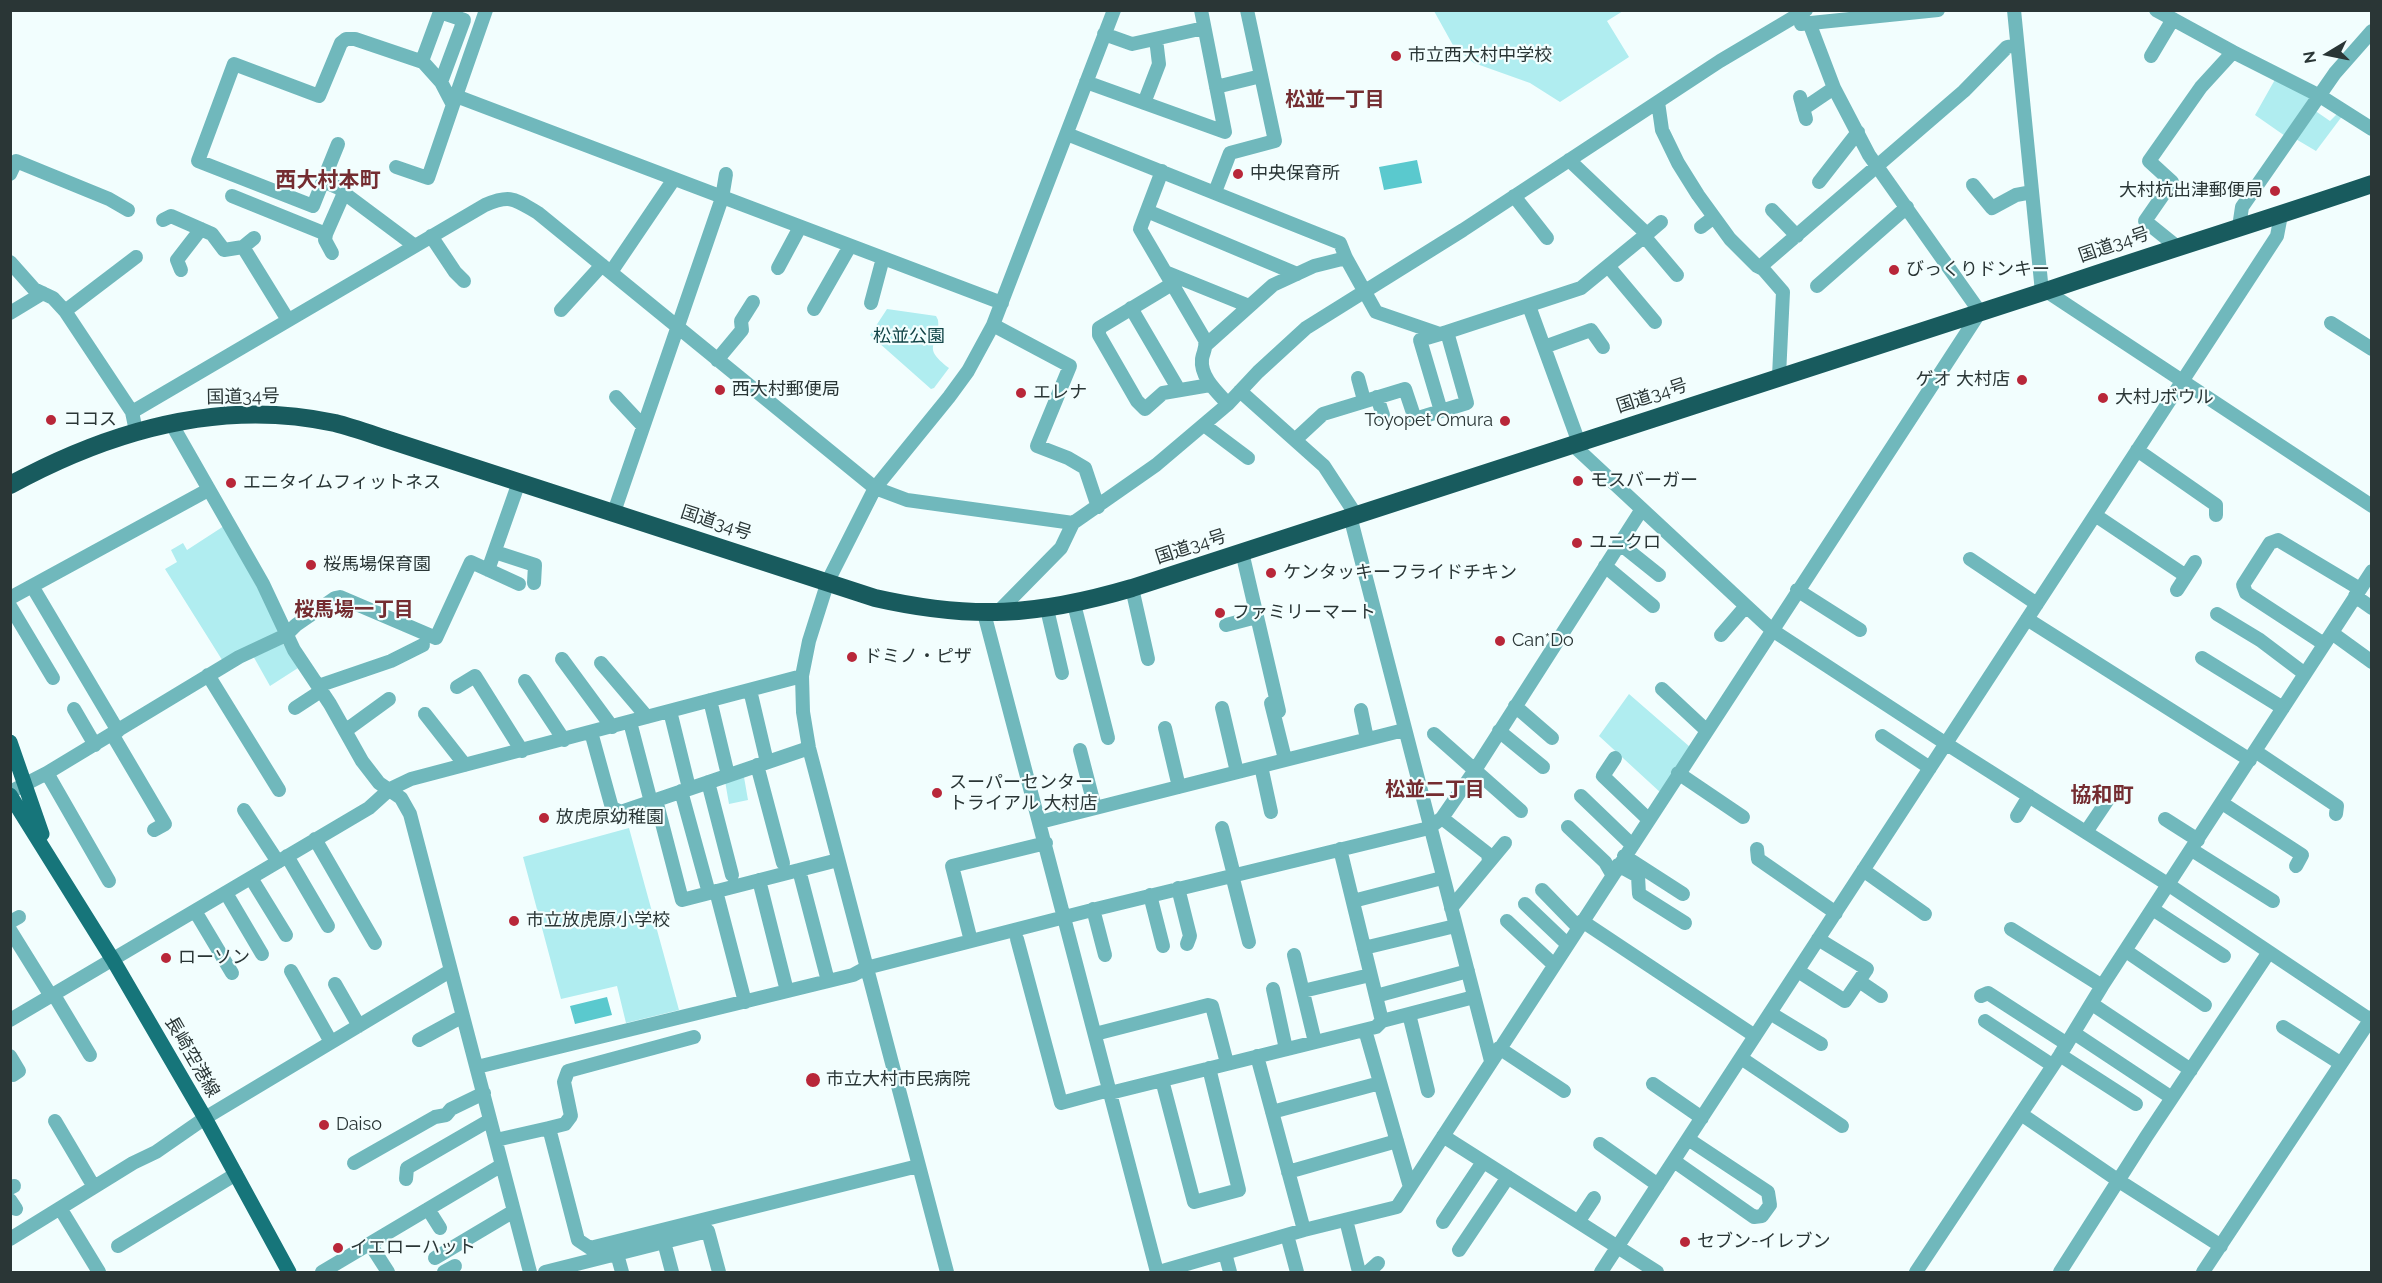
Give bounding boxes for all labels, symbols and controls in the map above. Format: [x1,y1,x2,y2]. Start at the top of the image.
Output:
north arrow [2298,24,2358,84]
place label: 市立西大村中学校 [1408,45,1552,67]
marker: 市立西大村中学校 [1389,49,1403,63]
text: N [2299,50,2320,65]
district label: 松並一丁目 [1285,88,1385,112]
place label: 中央保育所 [1250,163,1340,185]
marker: 中央保育所 [1231,167,1245,181]
district label: 西大村本町 [276,168,380,194]
place label: 大村杭出津郵便局 [2119,180,2263,202]
marker: 大村杭出津郵便局 [2268,184,2282,198]
street label: 国道34号 [2076,223,2152,267]
place label: びっくりドンキー [1906,259,2050,281]
marker: びっくりドンキー [1887,263,1901,277]
park label: 松並公園 [873,326,945,348]
place label: ゲオ 大村店 [1915,369,2010,391]
marker: ゲオ 大村店 [2015,373,2029,387]
street label: 国道34号 [1614,374,1690,418]
place label: 西大村郵便局 [732,379,840,401]
place label: エレナ [1033,382,1087,404]
marker: 西大村郵便局 [713,383,727,397]
street label: 国道34号 [206,386,280,408]
marker: エレナ [1014,386,1028,400]
place label: 大村Jボウル [2115,387,2214,409]
marker: 大村Jボウル [2096,391,2110,405]
place label: ココス [63,409,117,431]
place label: Toyopet Omura [1365,410,1493,432]
marker: ココス [44,413,58,427]
marker: Toyopet Omura [1498,414,1512,428]
place label: モスバーガー [1590,470,1698,492]
place label: エニタイムフィットネス [243,472,441,494]
marker: モスバーガー [1571,474,1585,488]
marker: エニタイムフィットネス [224,476,238,490]
street label: 国道34号 [678,501,754,545]
street label: 国道34号 [1153,525,1229,569]
place label: ユニクロ [1589,532,1661,554]
marker: ユニクロ [1570,536,1584,550]
place label: 桜馬場保育園 [323,554,431,576]
marker: 桜馬場保育園 [304,558,318,572]
place label: ケンタッキーフライドチキン [1283,562,1517,584]
marker: ケンタッキーフライドチキン [1264,566,1278,580]
district label: 桜馬場一丁目 [294,598,414,622]
place label: ファミリーマート [1232,602,1376,624]
marker: ファミリーマート [1213,606,1227,620]
place label: Can*Do [1512,630,1574,652]
marker: Can*Do [1493,634,1507,648]
place label: ドミノ・ピザ [864,646,972,668]
marker: ドミノ・ピザ [845,650,859,664]
place label: スーパーセンター トライアル 大村店 [949,772,1098,814]
district label: 松並二丁目 [1385,778,1485,802]
district label: 協和町 [2071,783,2133,809]
marker: スーパーセンター トライアル 大村店 [930,786,944,800]
place label: 放虎原幼稚園 [556,807,664,829]
marker: 放虎原幼稚園 [537,811,551,825]
place label: 市立放虎原小学校 [526,910,670,932]
marker: 市立放虎原小学校 [507,914,521,928]
place label: ローソン [178,947,250,969]
marker: ローソン [159,951,173,965]
street label: 長崎空港線 [160,1013,224,1101]
place label: 市立大村市民病院 [826,1069,970,1091]
marker: 市立大村市民病院 [804,1071,822,1089]
place label: Daiso [336,1114,382,1136]
marker: Daiso [317,1118,331,1132]
place label: セブン-イレブン [1697,1231,1831,1253]
marker: セブン-イレブン [1678,1235,1692,1249]
place label: イエローハット [350,1237,476,1259]
marker: イエローハット [331,1241,345,1255]

